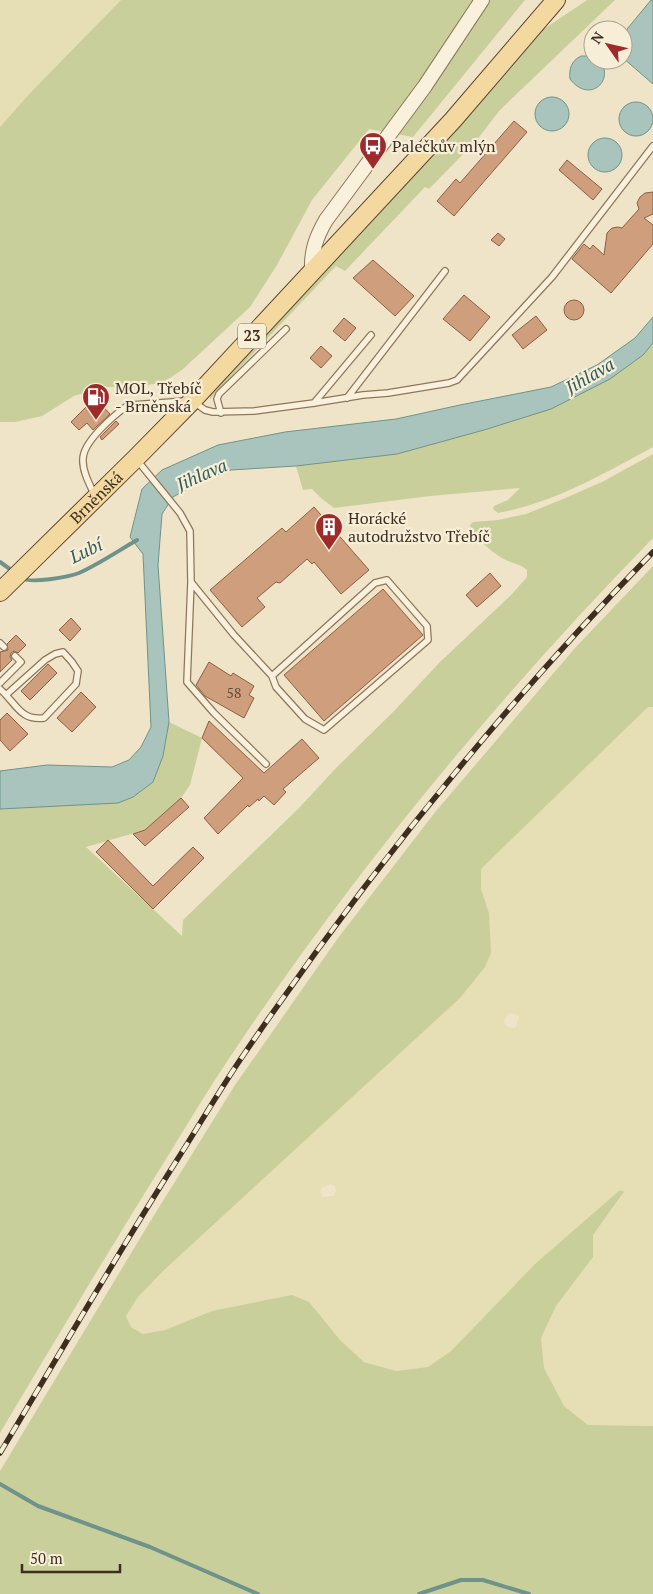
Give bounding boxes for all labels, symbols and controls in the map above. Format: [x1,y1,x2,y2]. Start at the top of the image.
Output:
north arrow [583,20,633,70]
text: N [586,27,608,47]
bus stop icon: Palečkův mlýn [358,131,388,170]
place label: Palečkův mlýn [392,135,496,157]
road number: 23 [238,324,266,348]
water label: Jihlava [560,352,618,399]
place label: MOL, Třebíč - Brněnská [115,377,202,417]
fuel station icon: MOL, Třebíč - Brněnská [81,382,111,421]
water label: Jihlava [172,452,231,496]
street label: Brněnská [65,466,128,528]
place label: Horácké autodružstvo Třebíč [348,507,490,547]
building icon: Horácké autodružstvo Třebíč [314,512,344,551]
water label: Lubí [64,531,108,569]
house number: 58 [227,683,241,702]
scale bar [22,1542,120,1574]
text: 50 m [30,1548,63,1568]

